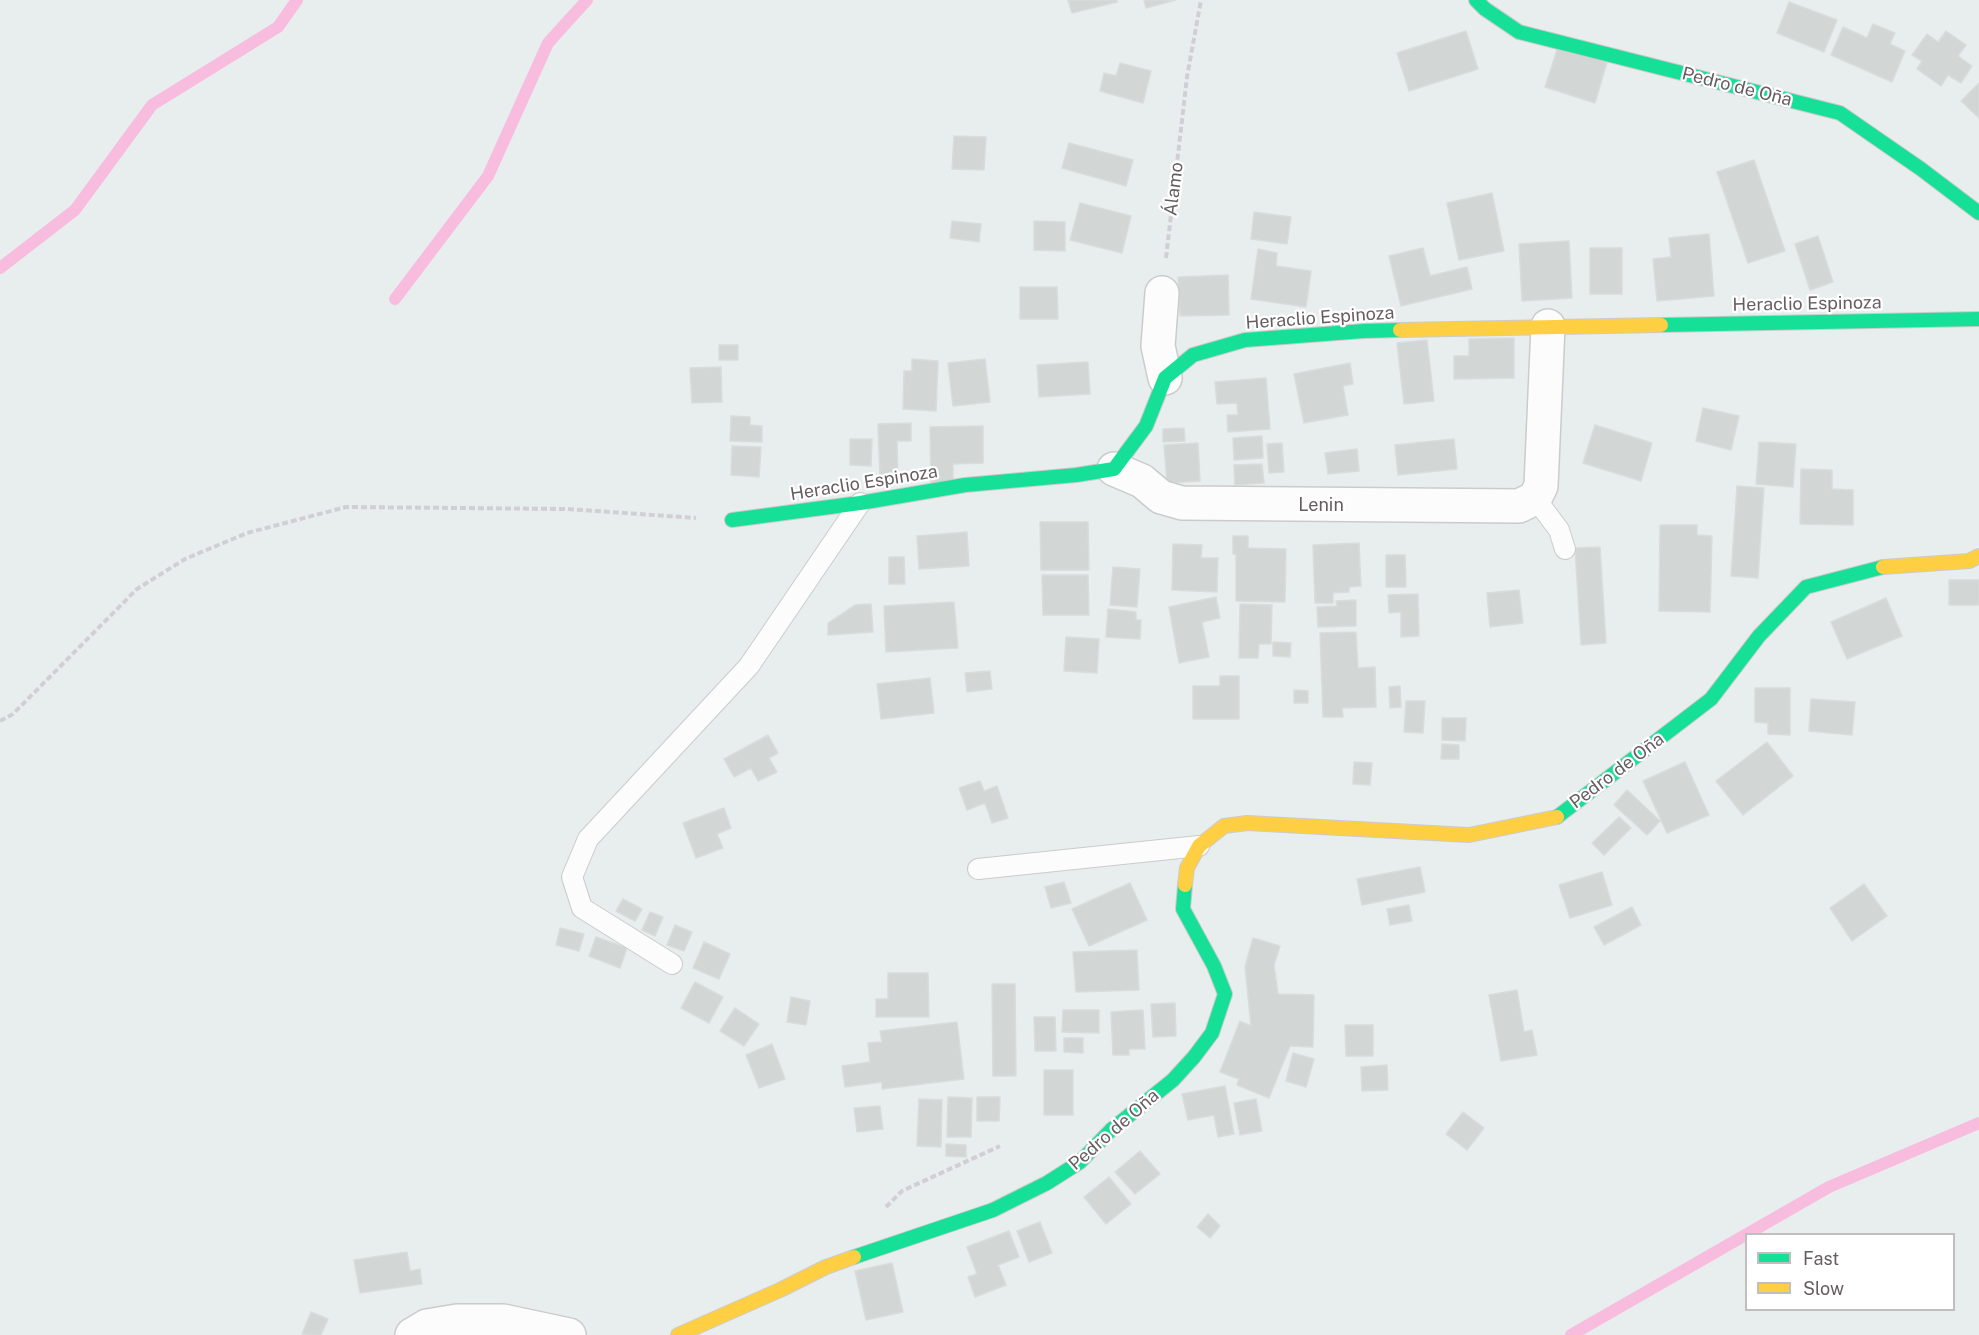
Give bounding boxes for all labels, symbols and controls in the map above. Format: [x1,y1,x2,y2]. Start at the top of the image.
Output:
street label: Pedro de Oña [1680,63,1794,111]
street label: Álamo [1160,161,1188,217]
street label: Heraclio Espinoza [1732,292,1882,316]
street label: Heraclio Espinoza [1245,302,1395,334]
street label: Heraclio Espinoza [789,461,939,505]
street label: Lenin [1298,494,1344,516]
street label: Pedro de Oña [1566,729,1668,813]
street label: Pedro de Oña [1064,1085,1164,1175]
legend [1745,1233,1955,1311]
text: Fast [1803,1248,1839,1269]
text: Slow [1803,1278,1844,1299]

